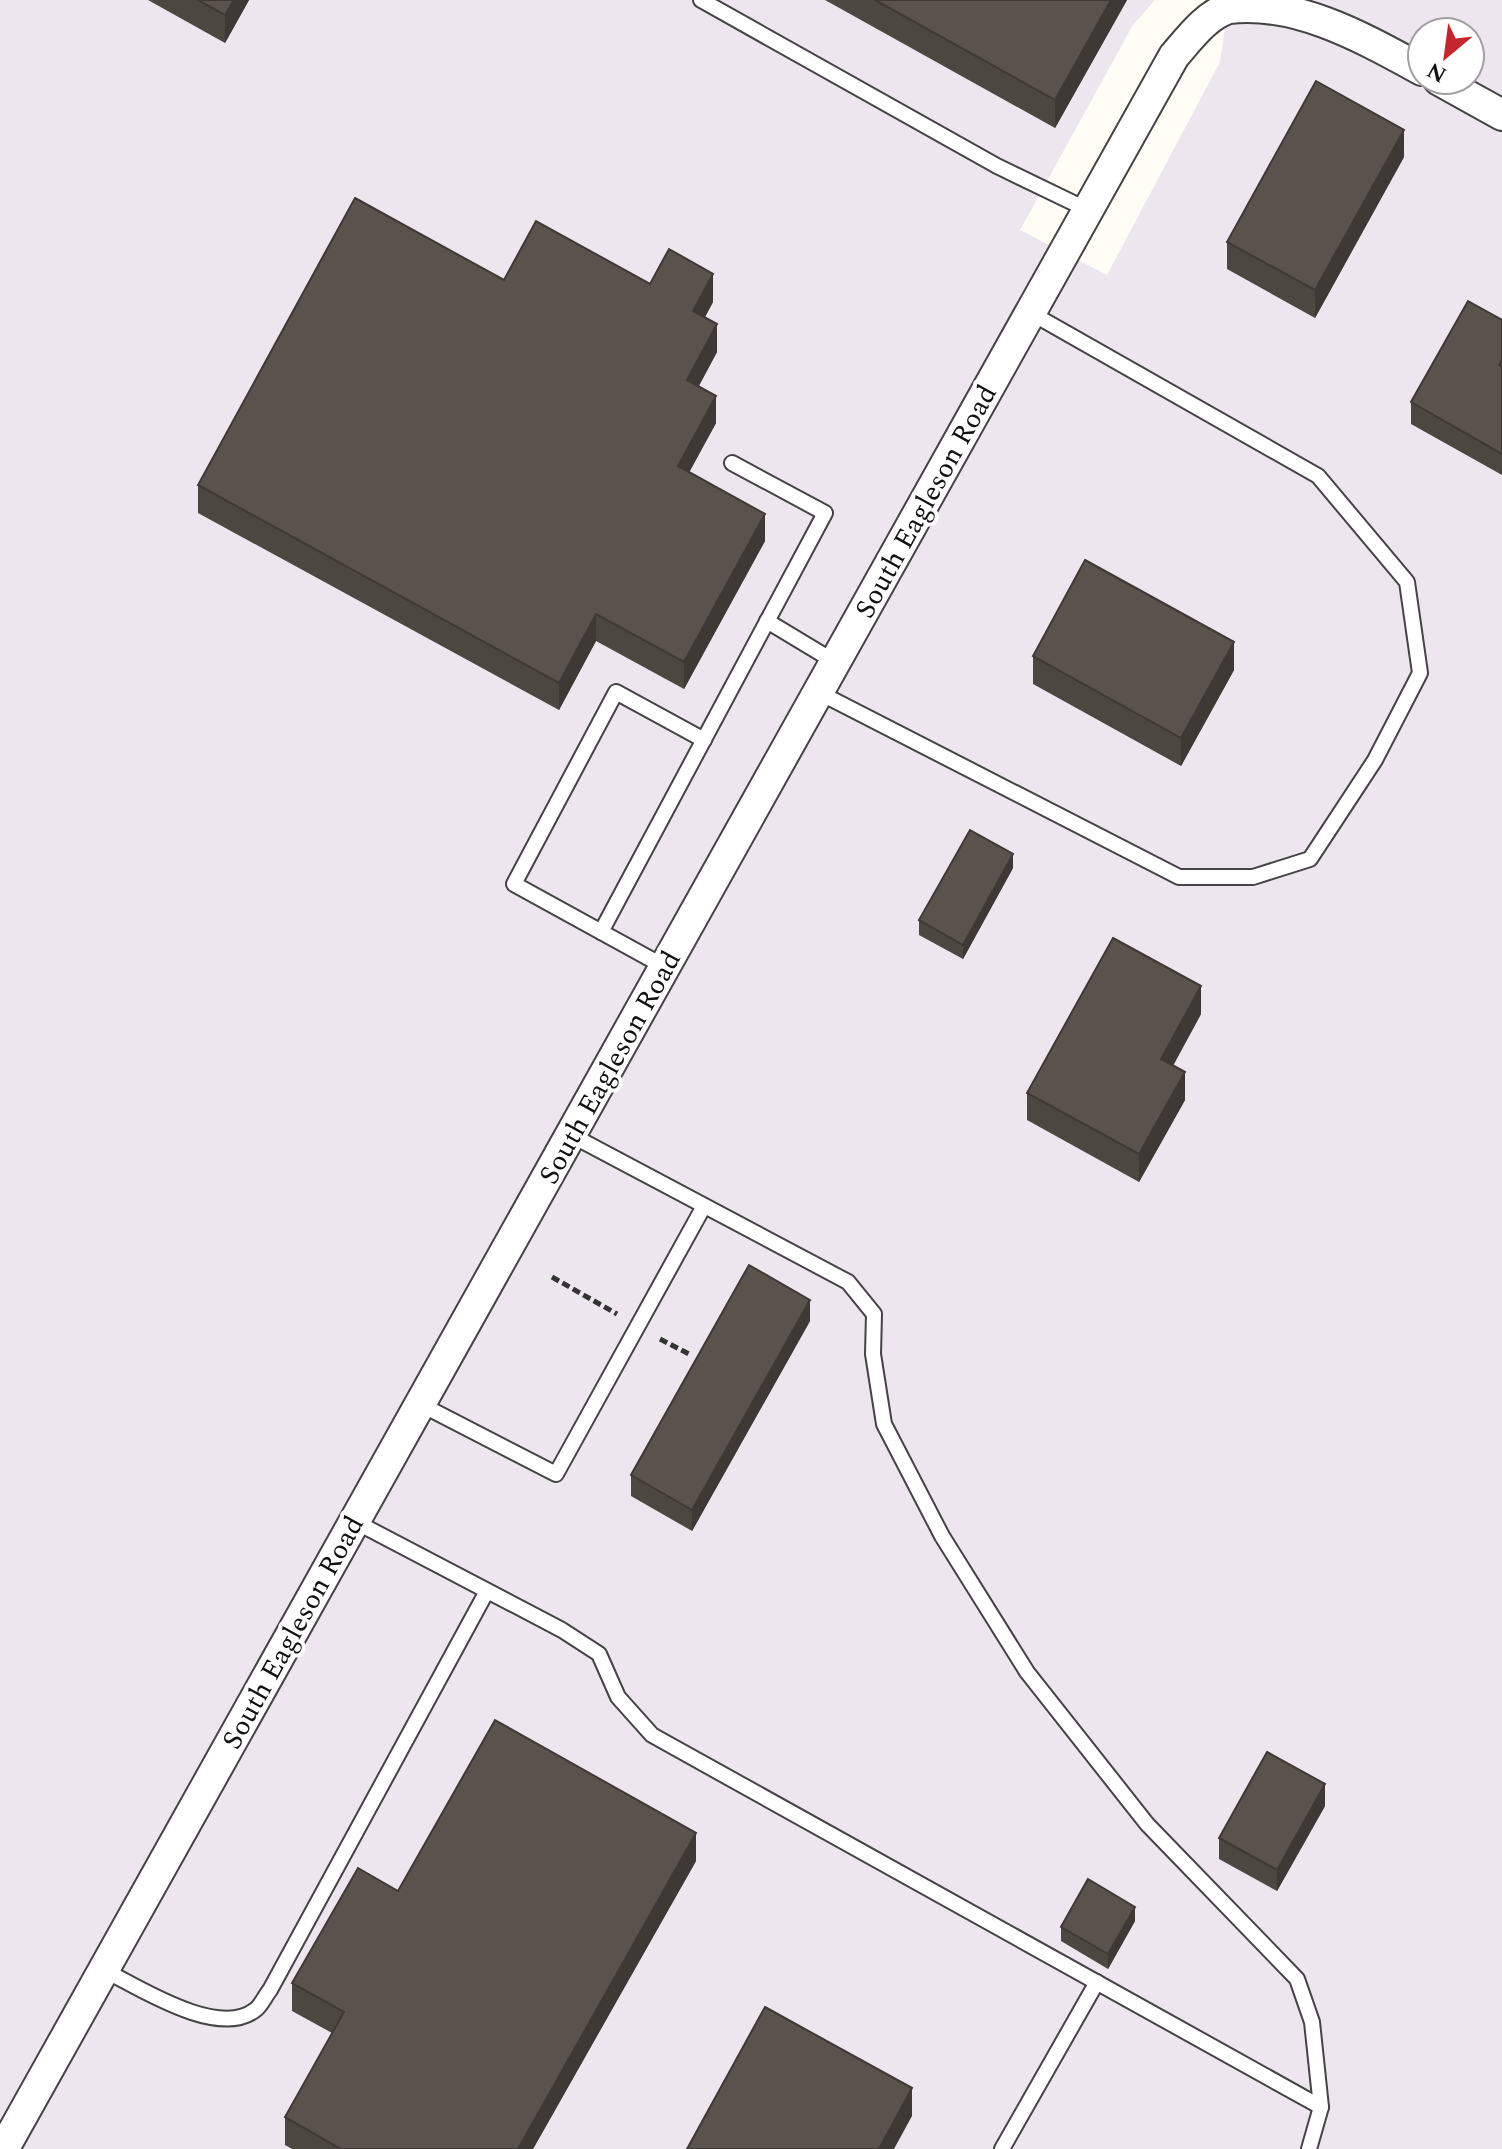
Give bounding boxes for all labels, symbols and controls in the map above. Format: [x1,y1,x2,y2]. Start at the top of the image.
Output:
north arrow [1406,16,1486,96]
text: N [1421,53,1453,91]
street label: South Eagleson Road [844,377,1009,627]
street label: South Eagleson Road [528,943,693,1193]
street label: South Eagleson Road [211,1508,376,1758]

